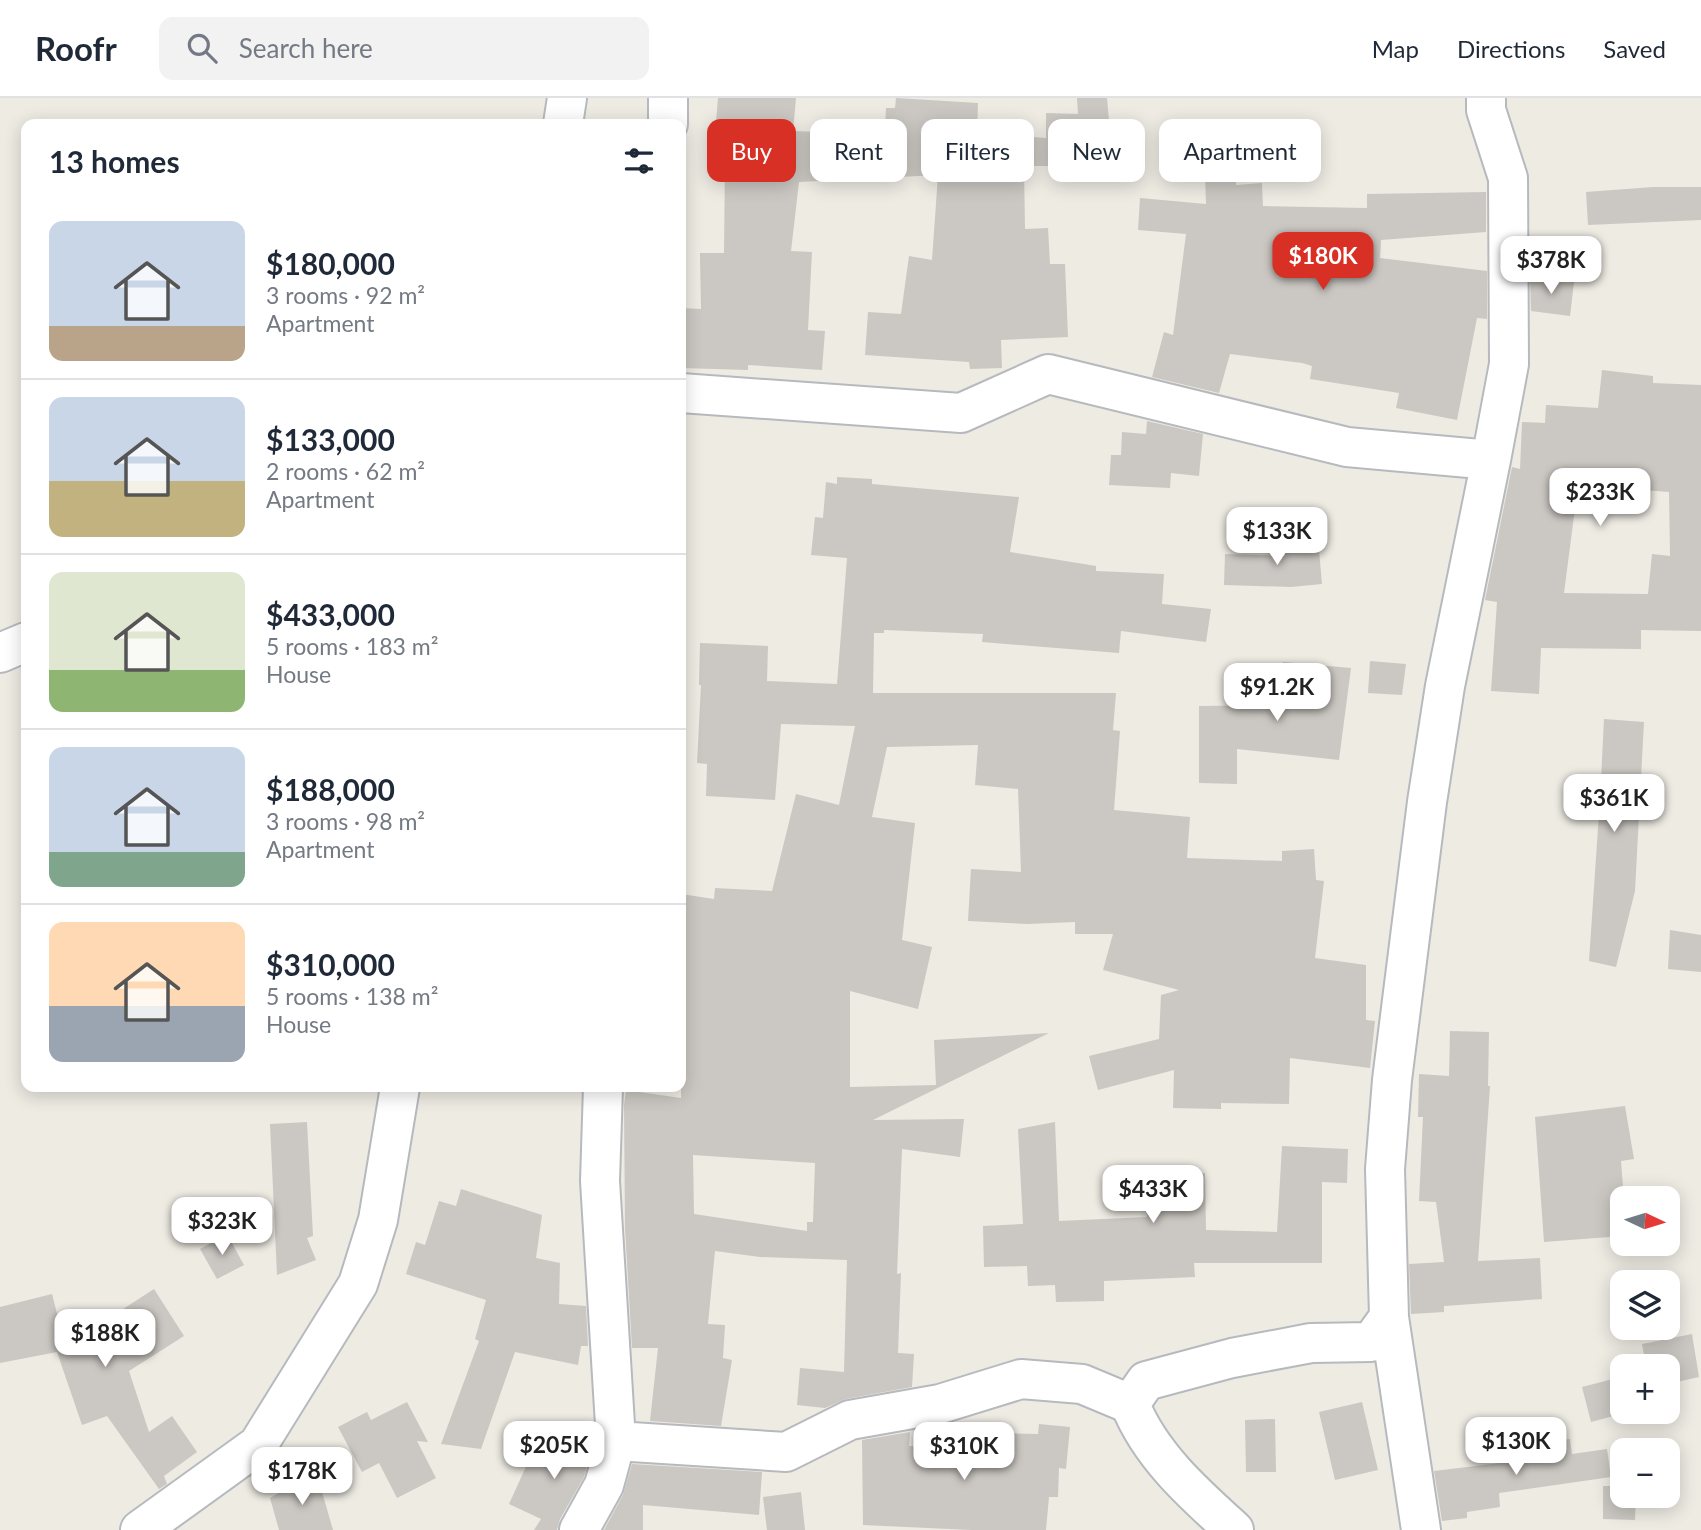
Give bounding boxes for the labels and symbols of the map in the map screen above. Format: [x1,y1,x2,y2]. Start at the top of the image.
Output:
pin: $180K [1274,232,1372,292]
pin: $378K [1502,236,1600,296]
pin: $233K [1551,468,1649,528]
pin: $133K [1228,508,1326,567]
pin: $91.2K [1220,664,1334,723]
pin: $361K [1565,774,1663,834]
pin: $433K [1104,1166,1202,1225]
north arrow [1610,1186,1680,1256]
pin: $323K [173,1198,271,1257]
pin: $188K [56,1310,154,1369]
pin: $130K [1467,1418,1565,1477]
pin: $205K [505,1422,603,1481]
pin: $310K [915,1422,1013,1482]
pin: $178K [253,1448,351,1507]

